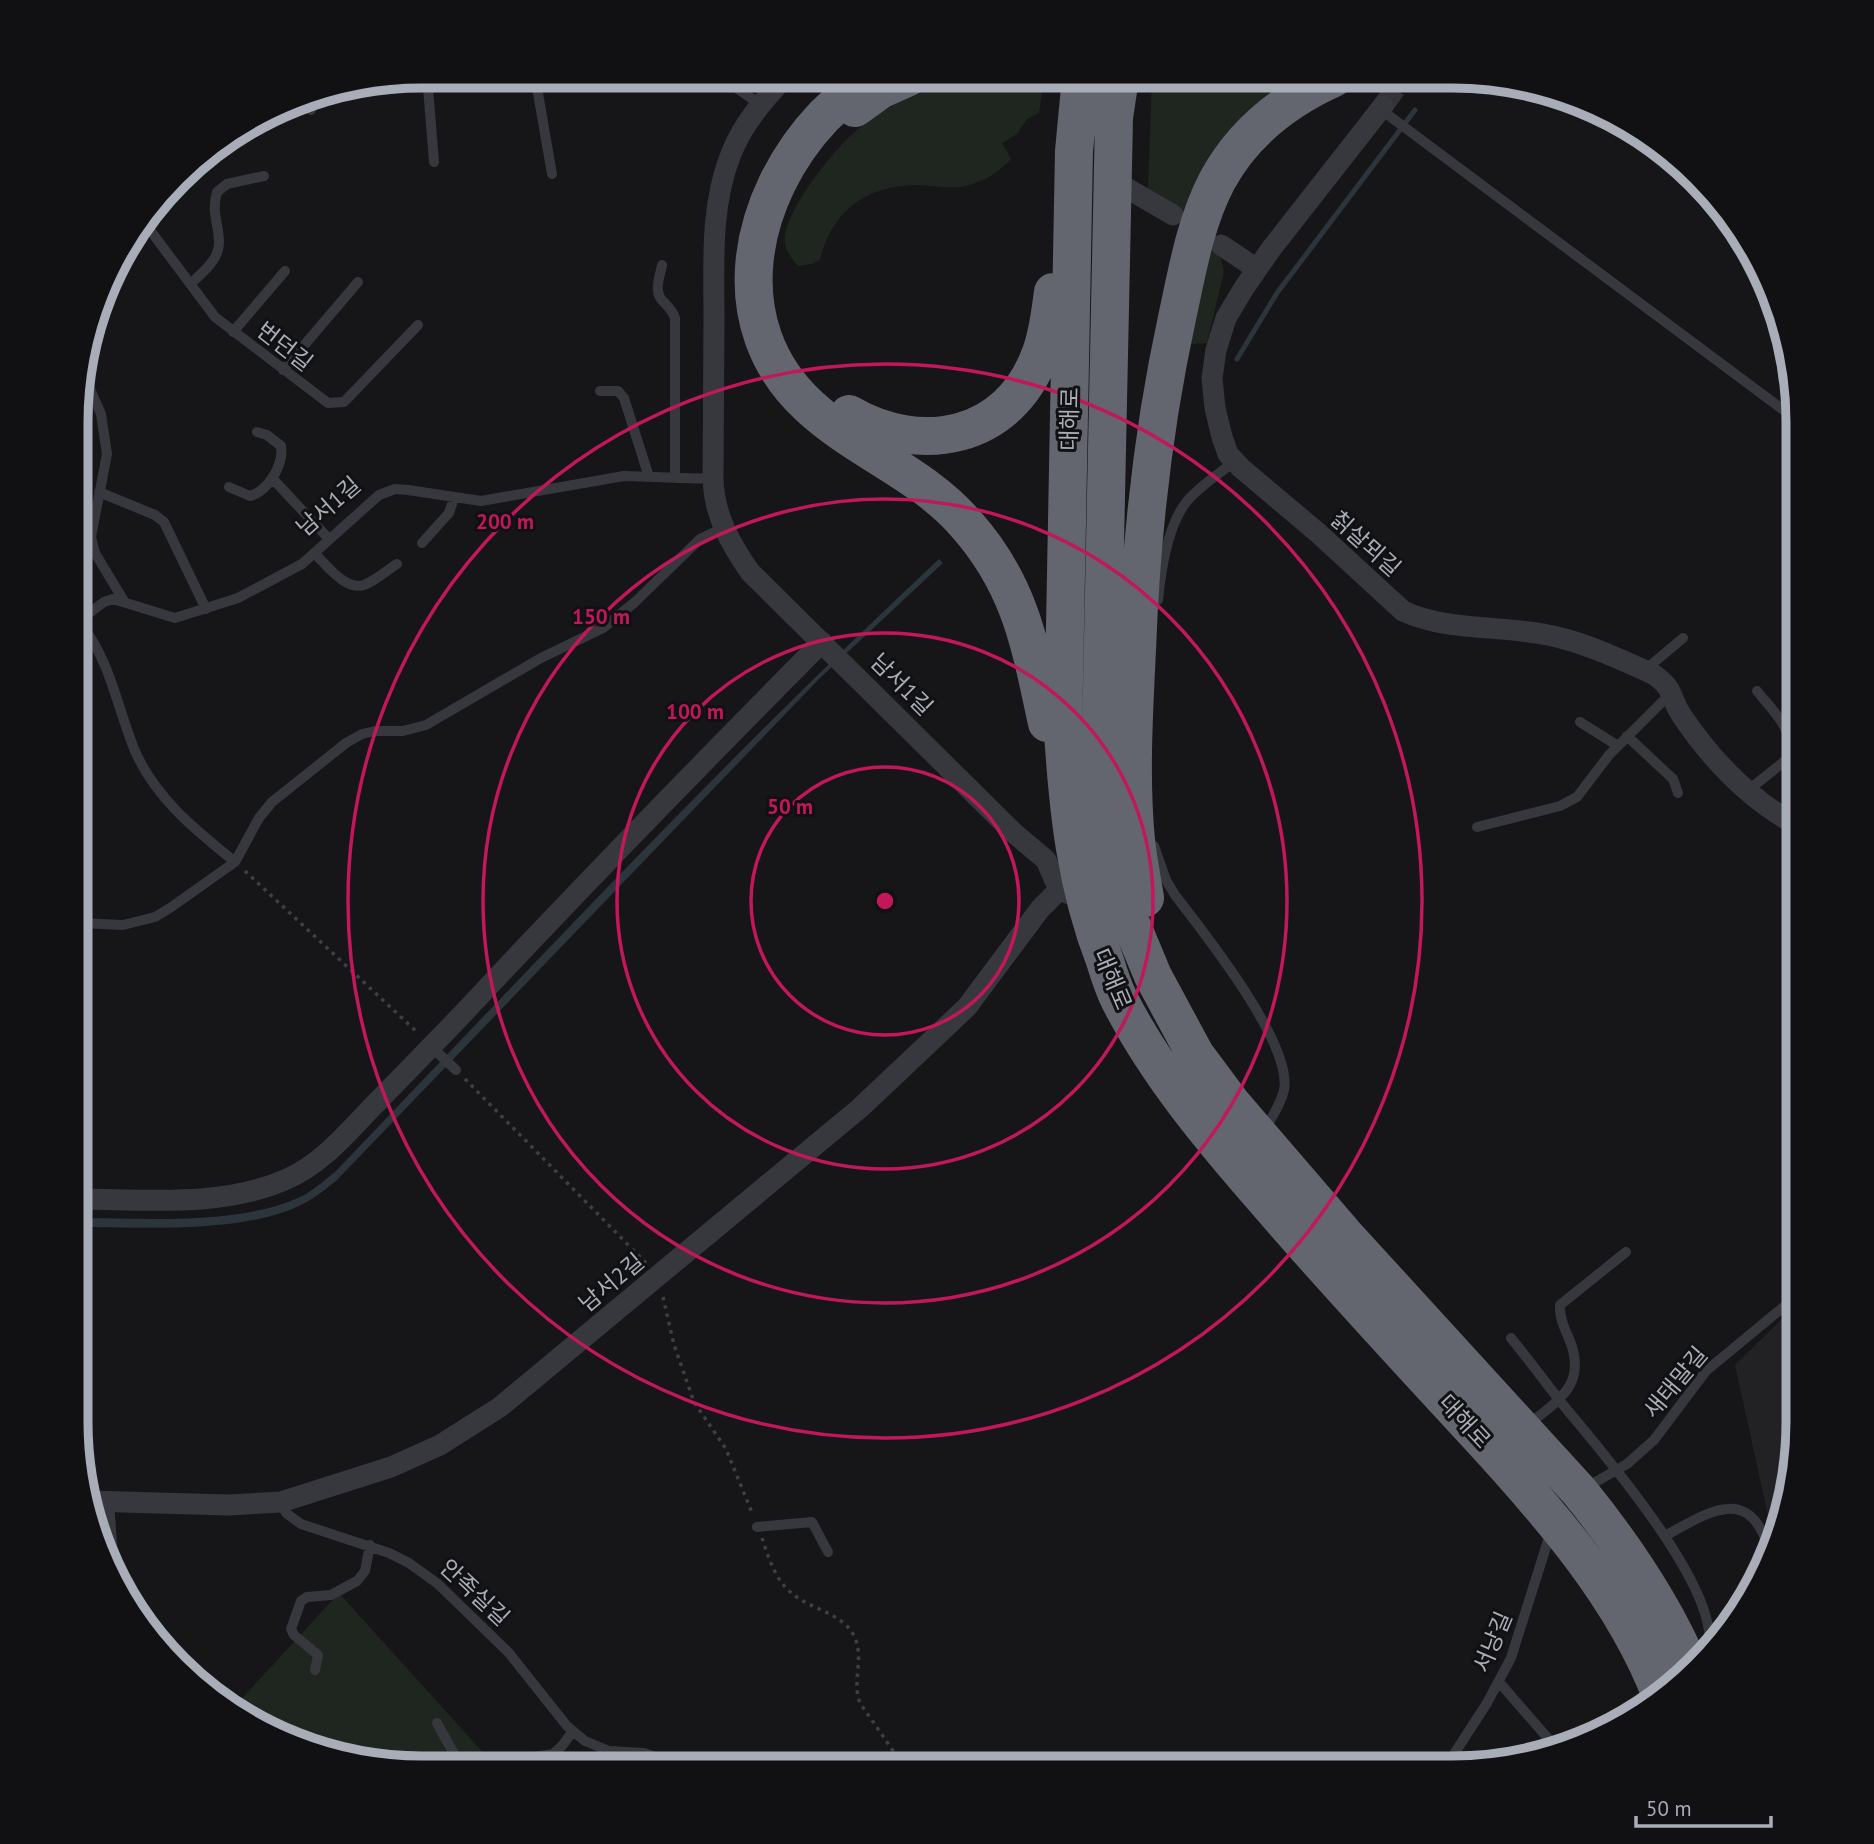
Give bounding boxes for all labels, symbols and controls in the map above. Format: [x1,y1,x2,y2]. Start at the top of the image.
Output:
street label: 번던길 [251,315,319,377]
street label: 대해로 [1054,387,1084,451]
street label: 남서1길 [290,470,366,542]
street label: 칡살뫼길 [1325,504,1407,582]
text: 200 m [476,508,534,535]
text: 150 m [572,603,630,630]
street label: 남서1길 [865,647,939,721]
text: 100 m [666,698,724,725]
text: 50 m [767,793,813,820]
centre of rings [873,889,897,913]
street label: 대해로 [1087,944,1139,1014]
street label: 남서2길 [573,1246,649,1318]
street label: 새태말길 [1637,1340,1713,1424]
street label: 대해로 [1433,1388,1497,1454]
street label: 안족실길 [434,1553,516,1631]
street label: 서낭길 [1466,1607,1518,1677]
scale bar [1636,1784,1771,1828]
text: 50 m [1646,1795,1692,1822]

